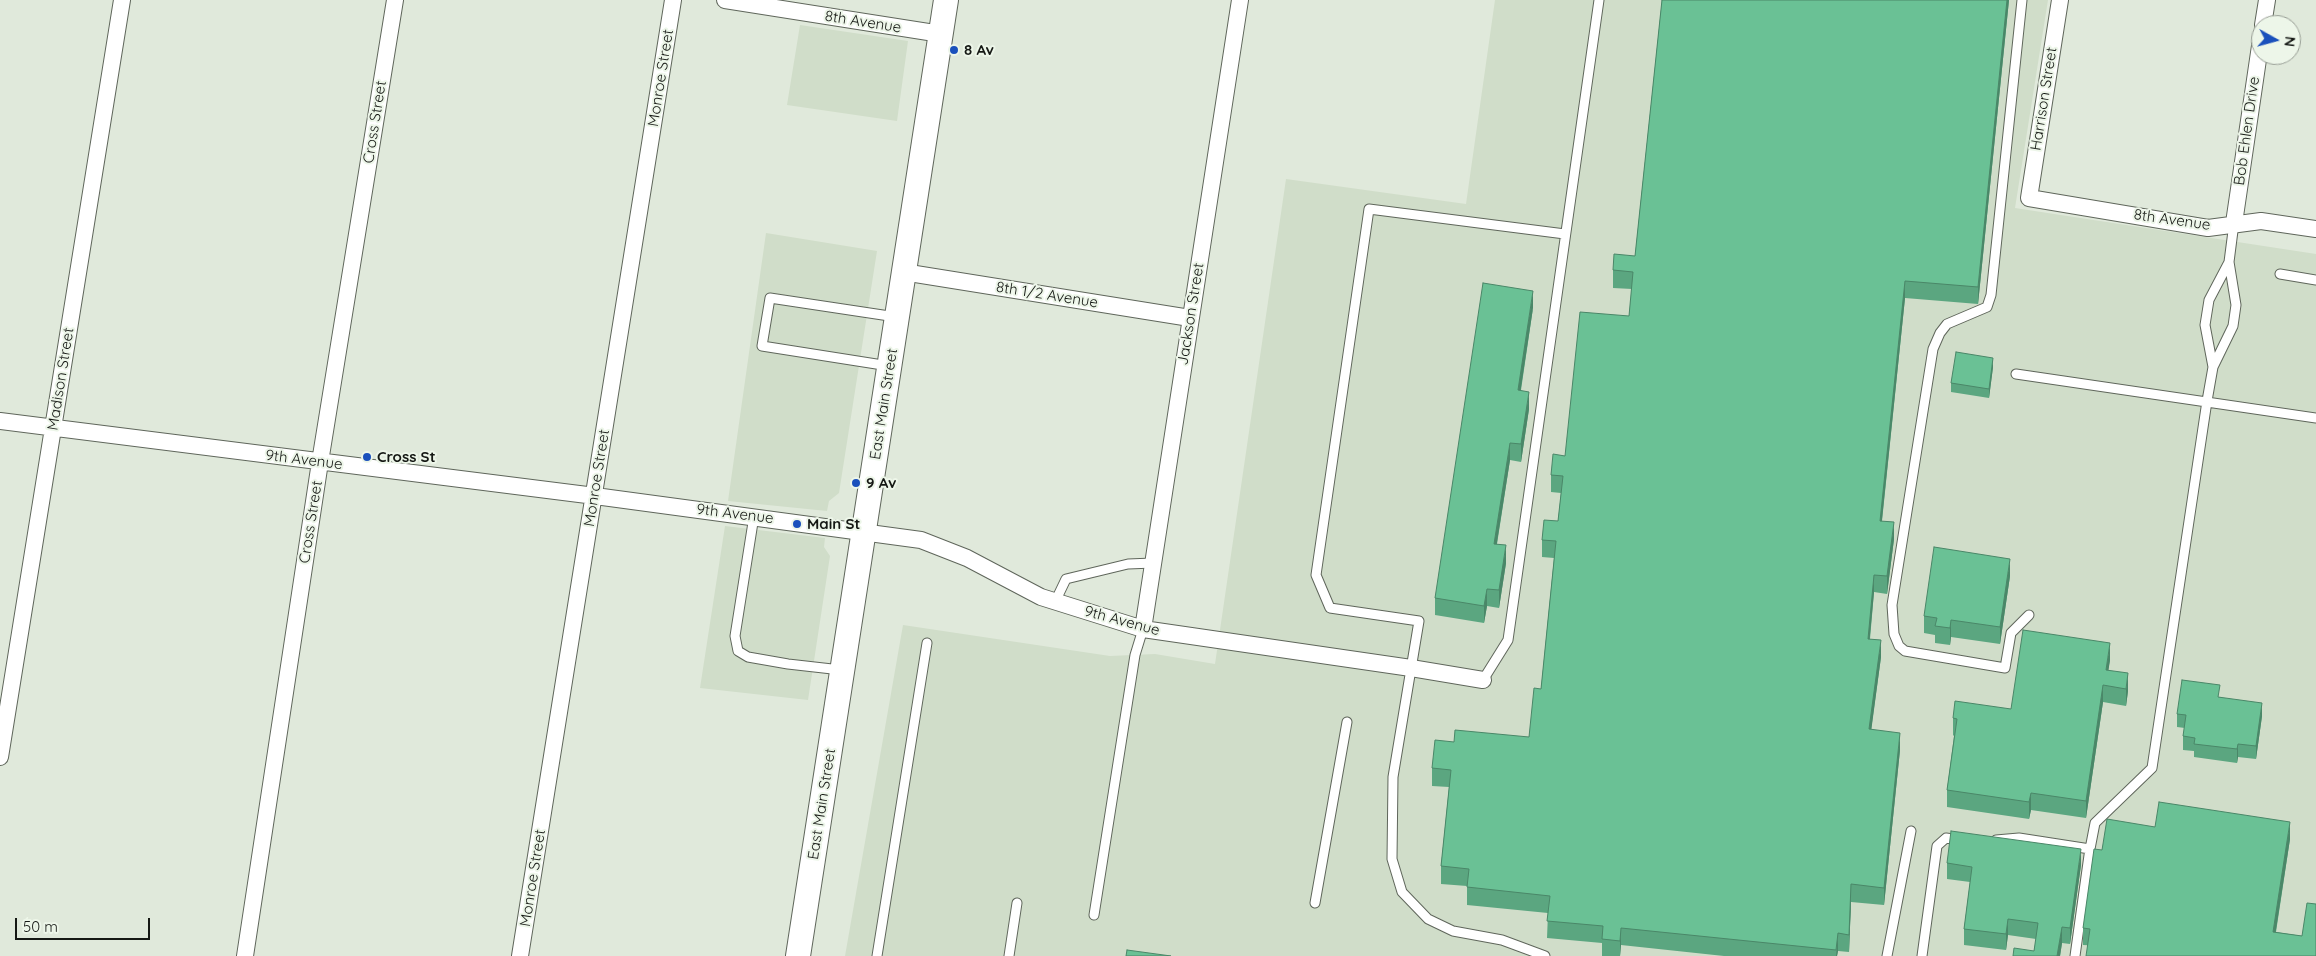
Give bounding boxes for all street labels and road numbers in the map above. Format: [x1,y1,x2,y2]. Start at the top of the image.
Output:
street label: 8th Avenue [824,7,902,37]
street label: Monroe Street [644,28,678,128]
street label: Harrison Street [2027,46,2061,152]
street label: Bob Ehlen Drive [2230,75,2264,187]
street label: Cross Street [360,79,390,165]
street label: 8th Avenue [2133,206,2211,234]
street label: Jackson Street [1174,262,1208,366]
street label: 8th 1/2 Avenue [995,278,1099,312]
street label: Madison Street [44,326,78,432]
street label: East Main Street [866,347,902,461]
street label: Monroe Street [580,428,614,528]
street label: 9th Avenue [265,446,343,474]
street label: Cross Street [296,479,326,565]
street label: 9th Avenue [696,500,774,528]
street label: 9th Avenue [1082,602,1162,640]
street label: East Main Street [804,747,840,861]
street label: Monroe Street [516,828,550,928]

